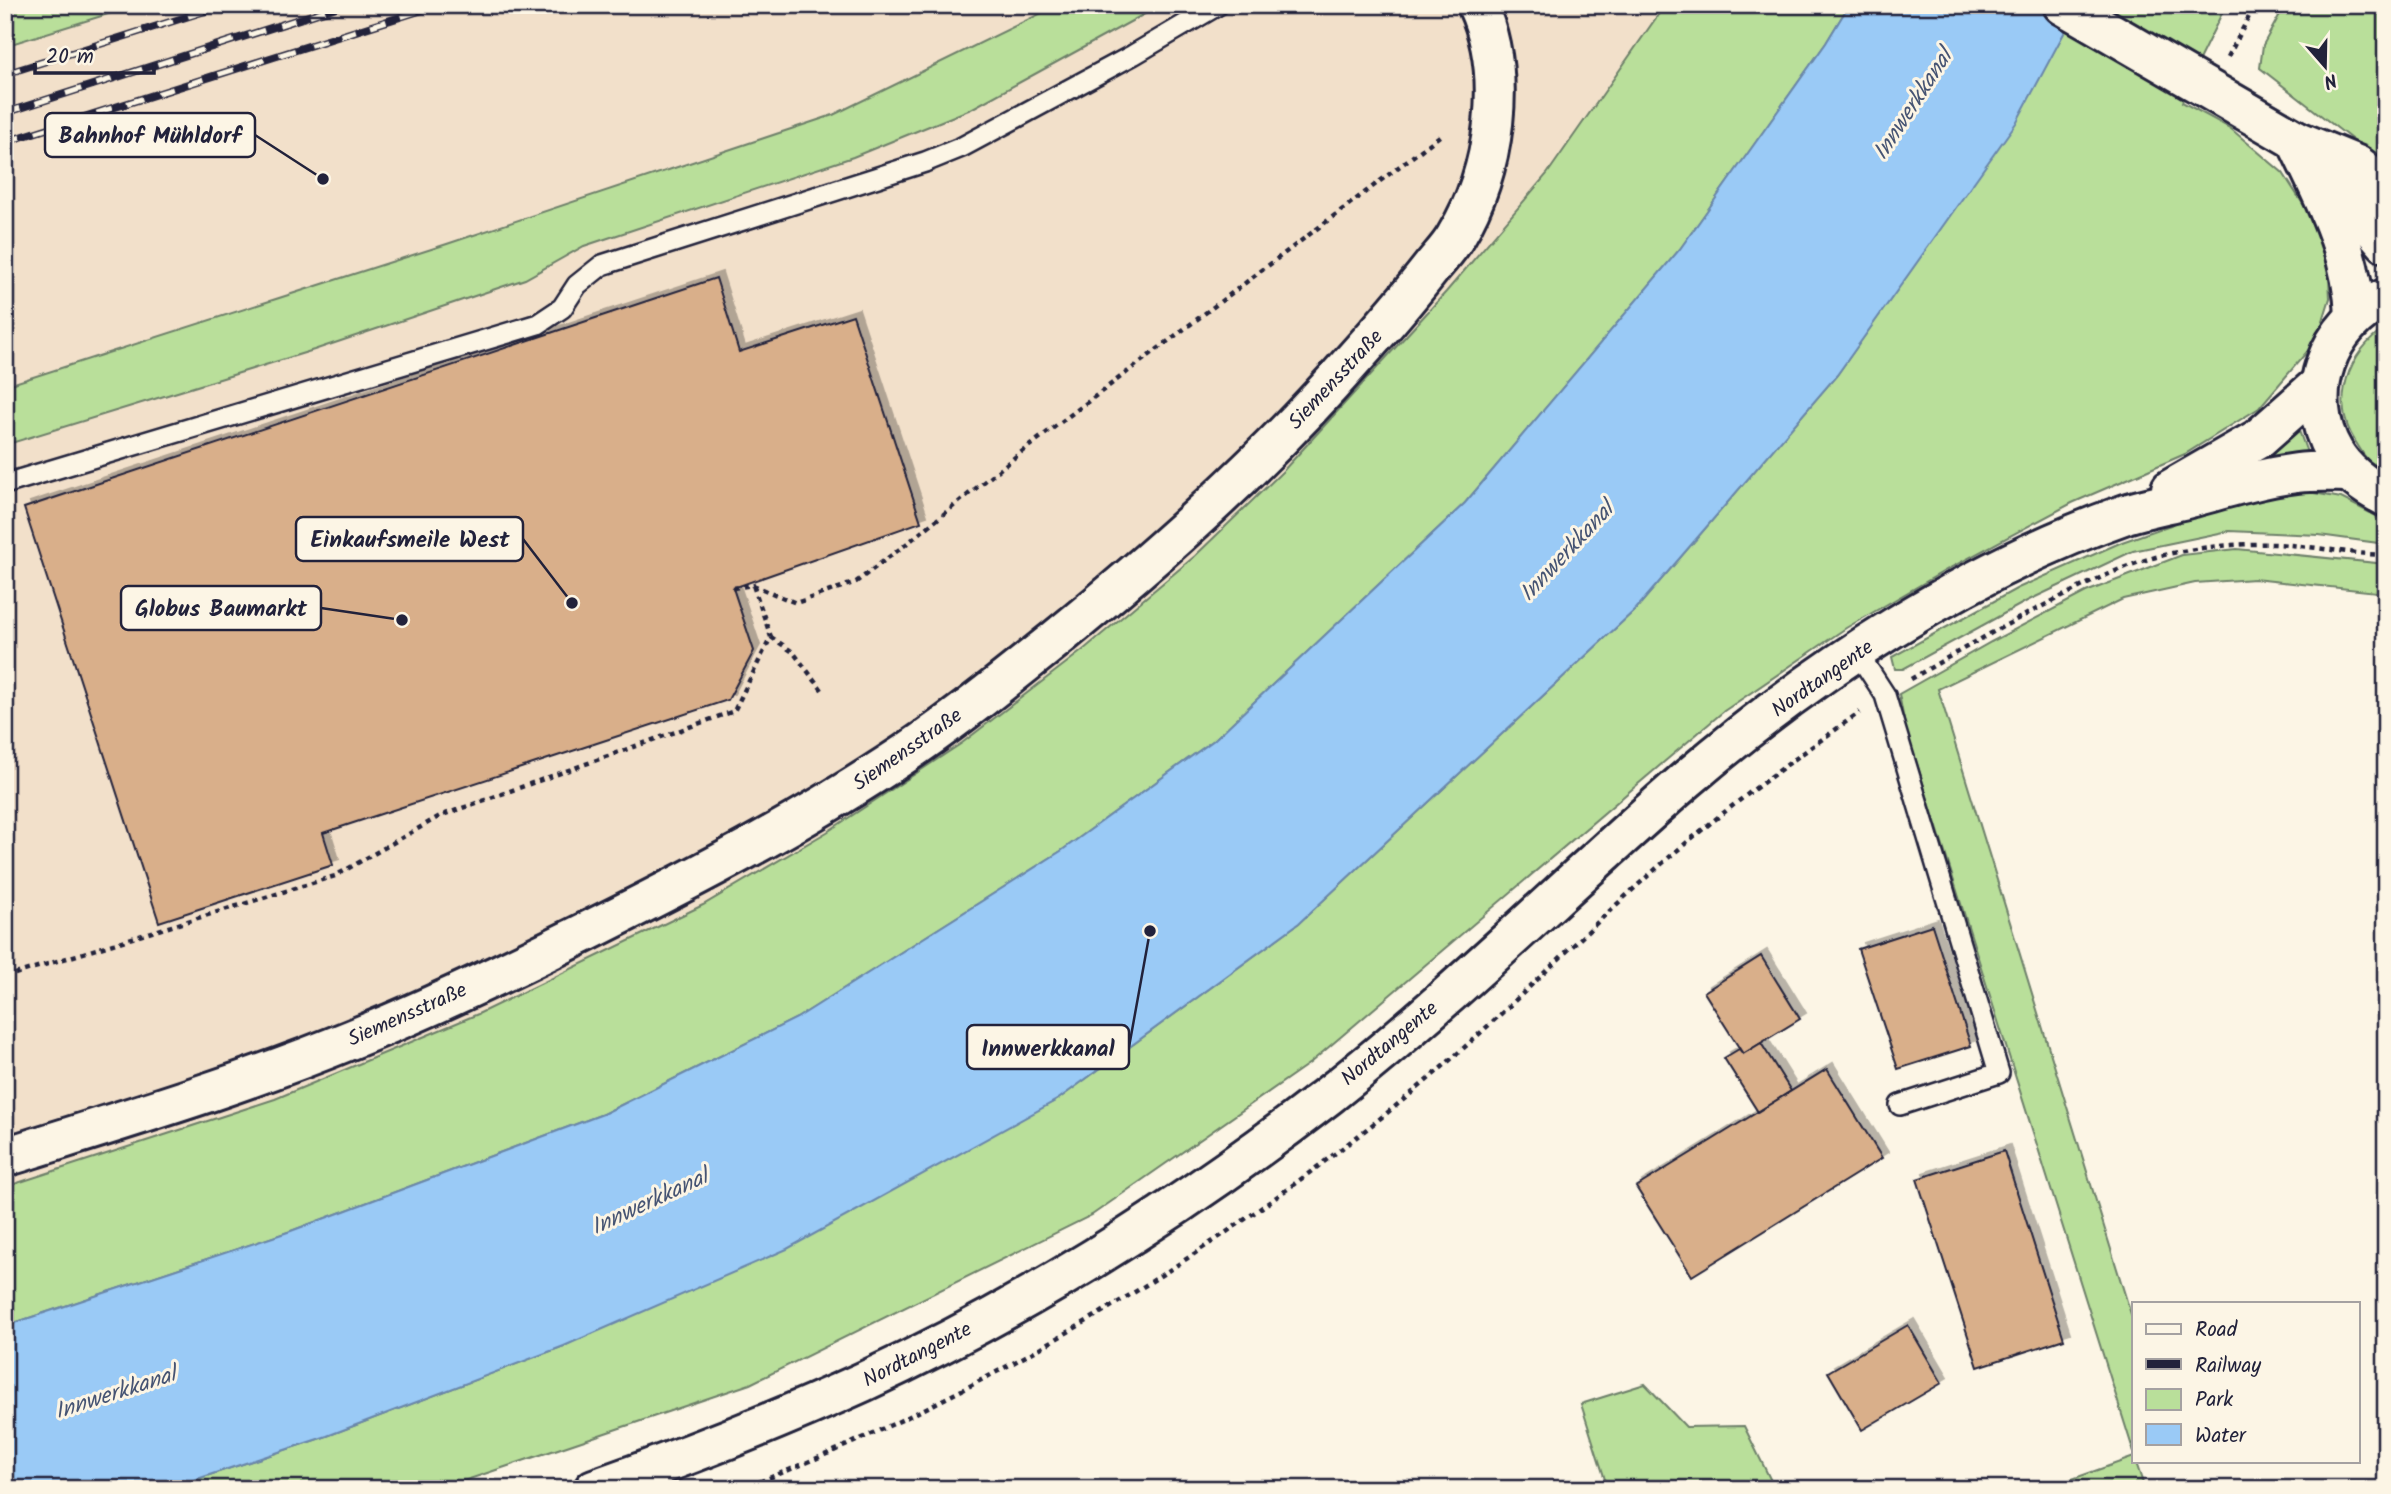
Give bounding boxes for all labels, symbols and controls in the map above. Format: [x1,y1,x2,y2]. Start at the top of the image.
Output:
scale bar [35,32,154,76]
north arrow [2290,32,2360,102]
water label: Innwerkkanal [1864,39,1965,168]
text: 20 m [46,41,94,74]
text: N [2319,64,2341,96]
callout: Bahnhof Mühldorf [45,113,255,157]
text: Bahnhof Mühldorf [59,119,243,155]
street label: Siemensstraße [1281,322,1392,438]
water label: Innwerkkanal [1511,491,1627,611]
callout: Einkaufsmeile West [296,517,523,561]
text: Einkaufsmeile West [310,523,510,559]
callout: Globus Baumarkt [121,586,321,630]
text: Globus Baumarkt [135,592,308,628]
street label: Nordtangente [1765,631,1881,727]
street label: Siemensstraße [846,700,970,800]
street label: Siemensstraße [343,974,473,1056]
street label: Nordtangente [1334,993,1446,1095]
callout: Innwerkkanal [967,1025,1129,1069]
text: Innwerkkanal [981,1032,1116,1068]
water label: Innwerkkanal [585,1158,719,1246]
legend [2132,1302,2360,1462]
street label: Nordtangente [857,1313,978,1397]
text: Road [2195,1314,2238,1347]
text: Railway [2195,1350,2261,1383]
water label: Innwerkkanal [50,1356,185,1431]
text: Park [2195,1384,2233,1417]
text: Water [2195,1420,2247,1453]

